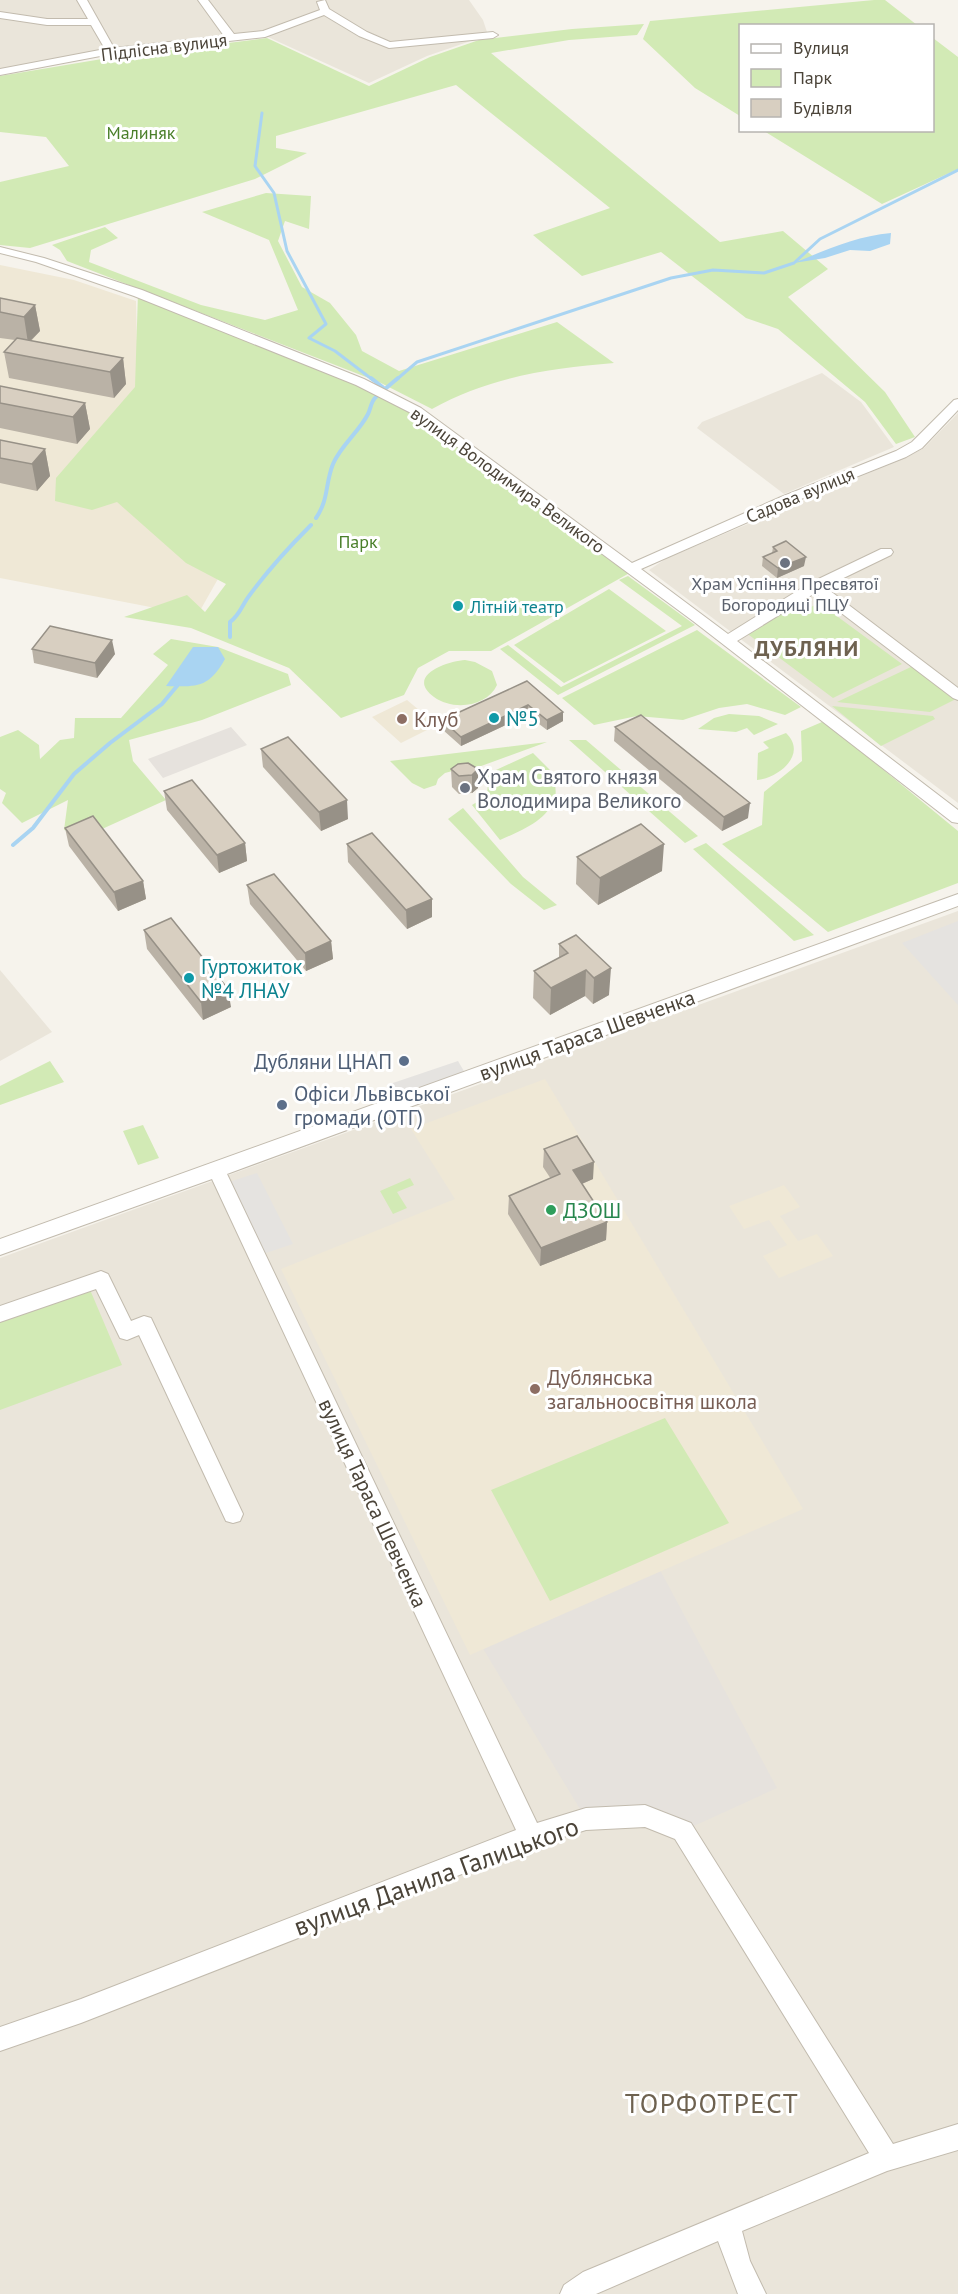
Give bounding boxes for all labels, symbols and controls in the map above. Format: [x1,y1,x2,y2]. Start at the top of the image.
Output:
legend [739,24,934,132]
street label: Підлісна вулиця [100,28,228,66]
text: Вулиця [793,36,849,59]
text: Парк [793,66,833,89]
text: Будівля [793,96,852,119]
park label: Малиняк [107,121,176,144]
street label: вулиця Володимира Великого [406,402,610,558]
street label: Садова вулиця [742,462,858,528]
park label: Парк [338,530,378,553]
marker: Храм Успіння Пресвятої Богородиці ПЦУ [778,556,792,570]
place label: Храм Успіння Пресвятої Богородиці ПЦУ [691,572,879,616]
place label: Літній театр [469,595,564,618]
marker: Літній театр [451,599,465,613]
district label: ДУБЛЯНИ [754,634,860,662]
place label: №5 [506,705,539,732]
place label: Клуб [414,706,458,733]
marker: №5 [487,711,501,725]
marker: Клуб [395,712,409,726]
place label: Храм Святого князя Володимира Великого [477,763,682,814]
marker: Храм Святого князя Володимира Великого [458,781,472,795]
place label: Гуртожиток №4 ЛНАУ [201,953,303,1004]
marker: Гуртожиток №4 ЛНАУ [182,971,196,985]
street label: вулиця Тараса Шевченка [475,983,699,1087]
place label: Дубляни ЦНАП [254,1048,392,1075]
marker: Дубляни ЦНАП [397,1054,411,1068]
place label: Офіси Львівської громади (ОТГ) [294,1080,450,1131]
marker: Офіси Львівської громади (ОТГ) [275,1098,289,1112]
place label: ДЗОШ [563,1197,621,1224]
marker: ДЗОШ [544,1203,558,1217]
place label: Дублянська загальноосвітня школа [547,1364,757,1415]
marker: Дублянська загальноосвітня школа [528,1382,542,1396]
street label: вулиця Тараса Шевченка [313,1394,433,1612]
street label: вулиця Данила Галицького [289,1809,583,1943]
district label: ТОРФОТРЕСТ [625,2086,799,2120]

